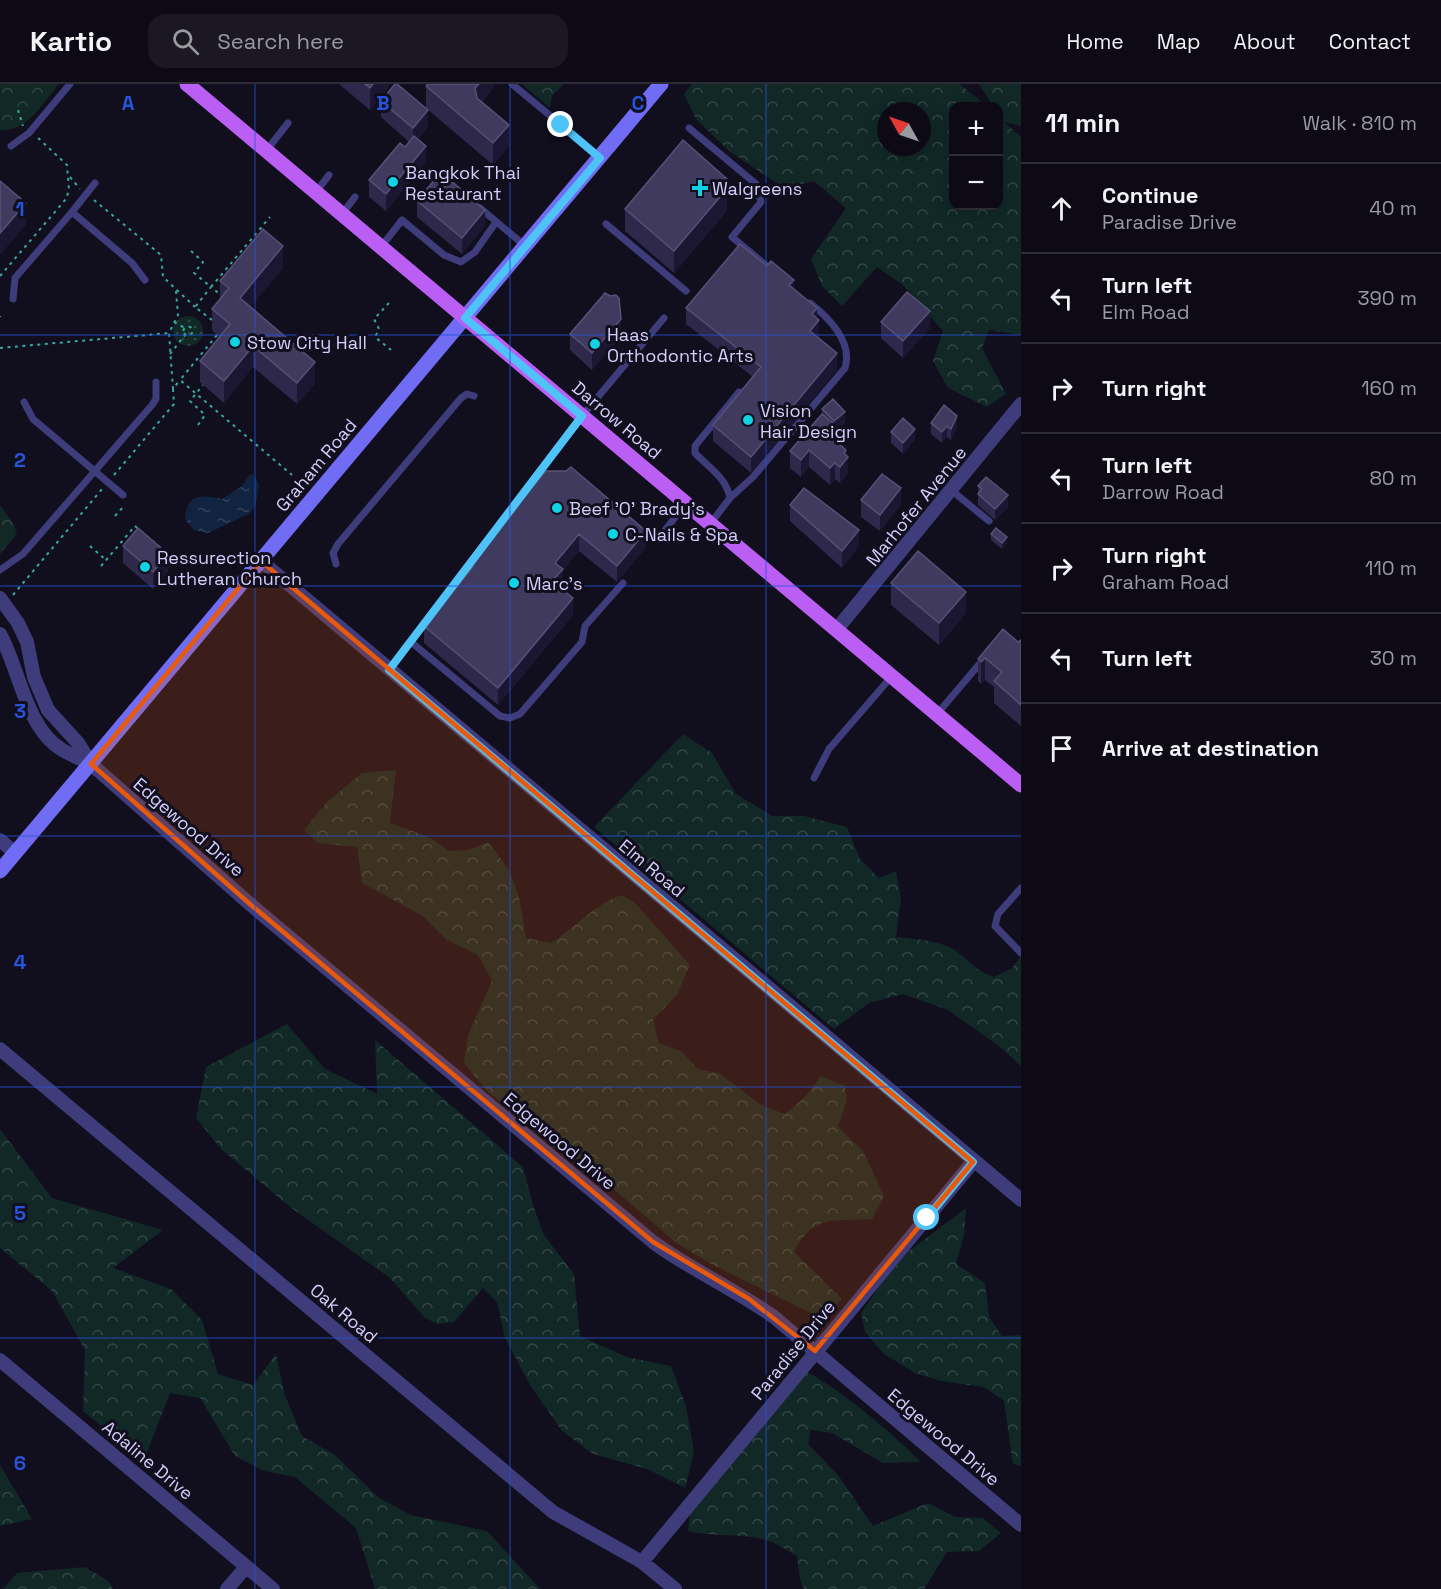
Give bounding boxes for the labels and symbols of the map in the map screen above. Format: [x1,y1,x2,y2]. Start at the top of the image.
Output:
text: A [122,90,135,116]
text: B [376,90,390,116]
text: C [632,90,645,116]
north arrow [877,102,931,156]
route end [547,111,573,137]
place label: Bangkok Thai Restaurant [405,161,520,205]
marker: Bangkok Thai Restaurant [386,175,400,189]
place label: Walgreens [712,177,802,200]
marker: Walgreens [693,181,707,195]
text: 1 [15,196,25,222]
place label: Haas Orthodontic Arts [607,323,754,367]
place label: Stow City Hall [247,331,367,354]
marker: Stow City Hall [228,335,242,349]
marker: Haas Orthodontic Arts [588,337,602,351]
street label: Darrow Road [568,376,666,464]
place label: Vision Hair Design [760,399,857,443]
marker: Vision Hair Design [741,413,755,427]
street label: Graham Road [270,414,362,516]
street label: Marhofer Avenue [861,441,971,571]
text: 2 [14,447,26,473]
place label: Beef 'O' Brady's [569,497,705,520]
marker: Beef 'O' Brady's [550,501,564,515]
place label: C-Nails & Spa [625,523,738,546]
marker: C-Nails & Spa [606,527,620,541]
place label: Ressurection Lutheran Church [157,546,302,590]
marker: Ressurection Lutheran Church [138,560,152,574]
place label: Marc's [526,572,583,595]
marker: Marc's [507,576,521,590]
text: 3 [14,698,26,724]
street label: Edgewood Drive [129,773,249,881]
street label: Elm Road [614,834,690,902]
text: 4 [14,949,27,975]
street label: Edgewood Drive [499,1087,621,1195]
text: 5 [14,1200,26,1226]
route start [913,1204,939,1230]
street label: Oak Road [306,1278,382,1348]
street label: Paradise Drive [746,1296,840,1404]
street label: Edgewood Drive [883,1383,1005,1491]
street label: Adaline Drive [98,1415,198,1505]
text: 6 [14,1450,26,1476]

